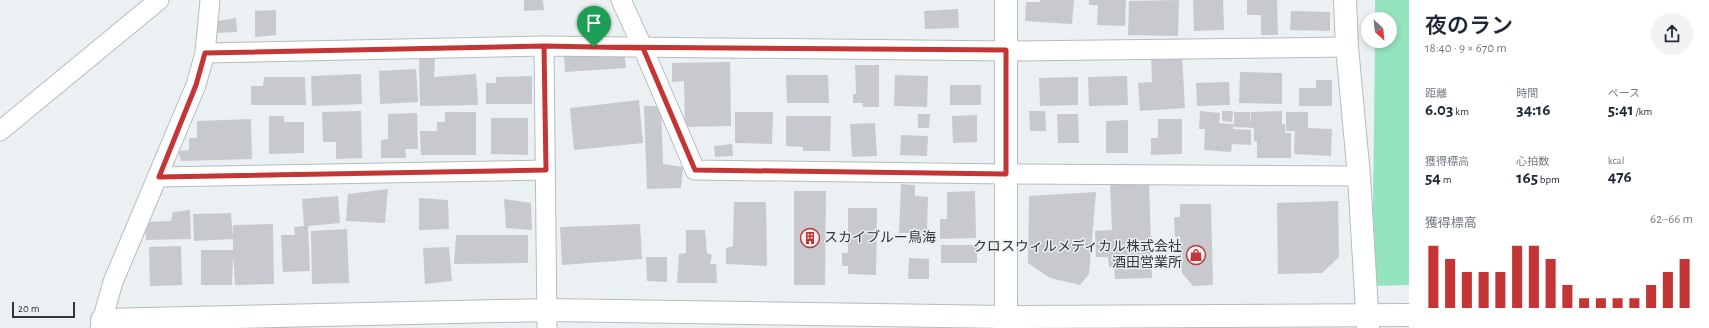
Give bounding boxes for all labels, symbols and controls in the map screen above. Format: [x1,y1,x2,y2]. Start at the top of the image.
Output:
pin [577,6,611,47]
icon: arrive [583,12,605,34]
north arrow [1361,12,1397,48]
map controls [1361,12,1397,48]
button: share [1651,13,1693,55]
text: 夜のラン [1425,15,1513,37]
text: 18:40 · 9 × 670 m [1425,42,1507,55]
text: 距離 [1425,88,1447,99]
text: 時間 [1516,88,1538,99]
text: ペース [1608,88,1640,99]
text: 6.03 [1425,101,1453,118]
text: 34:16 [1516,101,1550,118]
text: 5:41 [1608,101,1634,118]
text: km [1453,106,1469,117]
text: /km [1634,106,1652,117]
text: kcal [1608,155,1624,166]
text: 獲得標高 [1425,156,1469,167]
text: 心拍数 [1516,156,1549,167]
text: 476 [1608,168,1632,185]
text: 54 [1425,169,1441,186]
text: 165 [1516,169,1538,186]
text: m [1441,174,1452,185]
text: bpm [1538,174,1560,185]
text: 62–66 m [1650,213,1693,226]
text: 獲得標高 [1425,217,1477,230]
building icon: スカイブルー鳥海 [799,227,821,249]
place label: スカイブルー鳥海 [824,229,936,245]
place label: クロスウィルメディカル株式会社 酒田営業所 [973,239,1182,270]
shop icon: クロスウィルメディカル株式会社 酒田営業所 [1185,244,1207,266]
scale bar [12,300,75,319]
text: 20 m [18,303,39,314]

